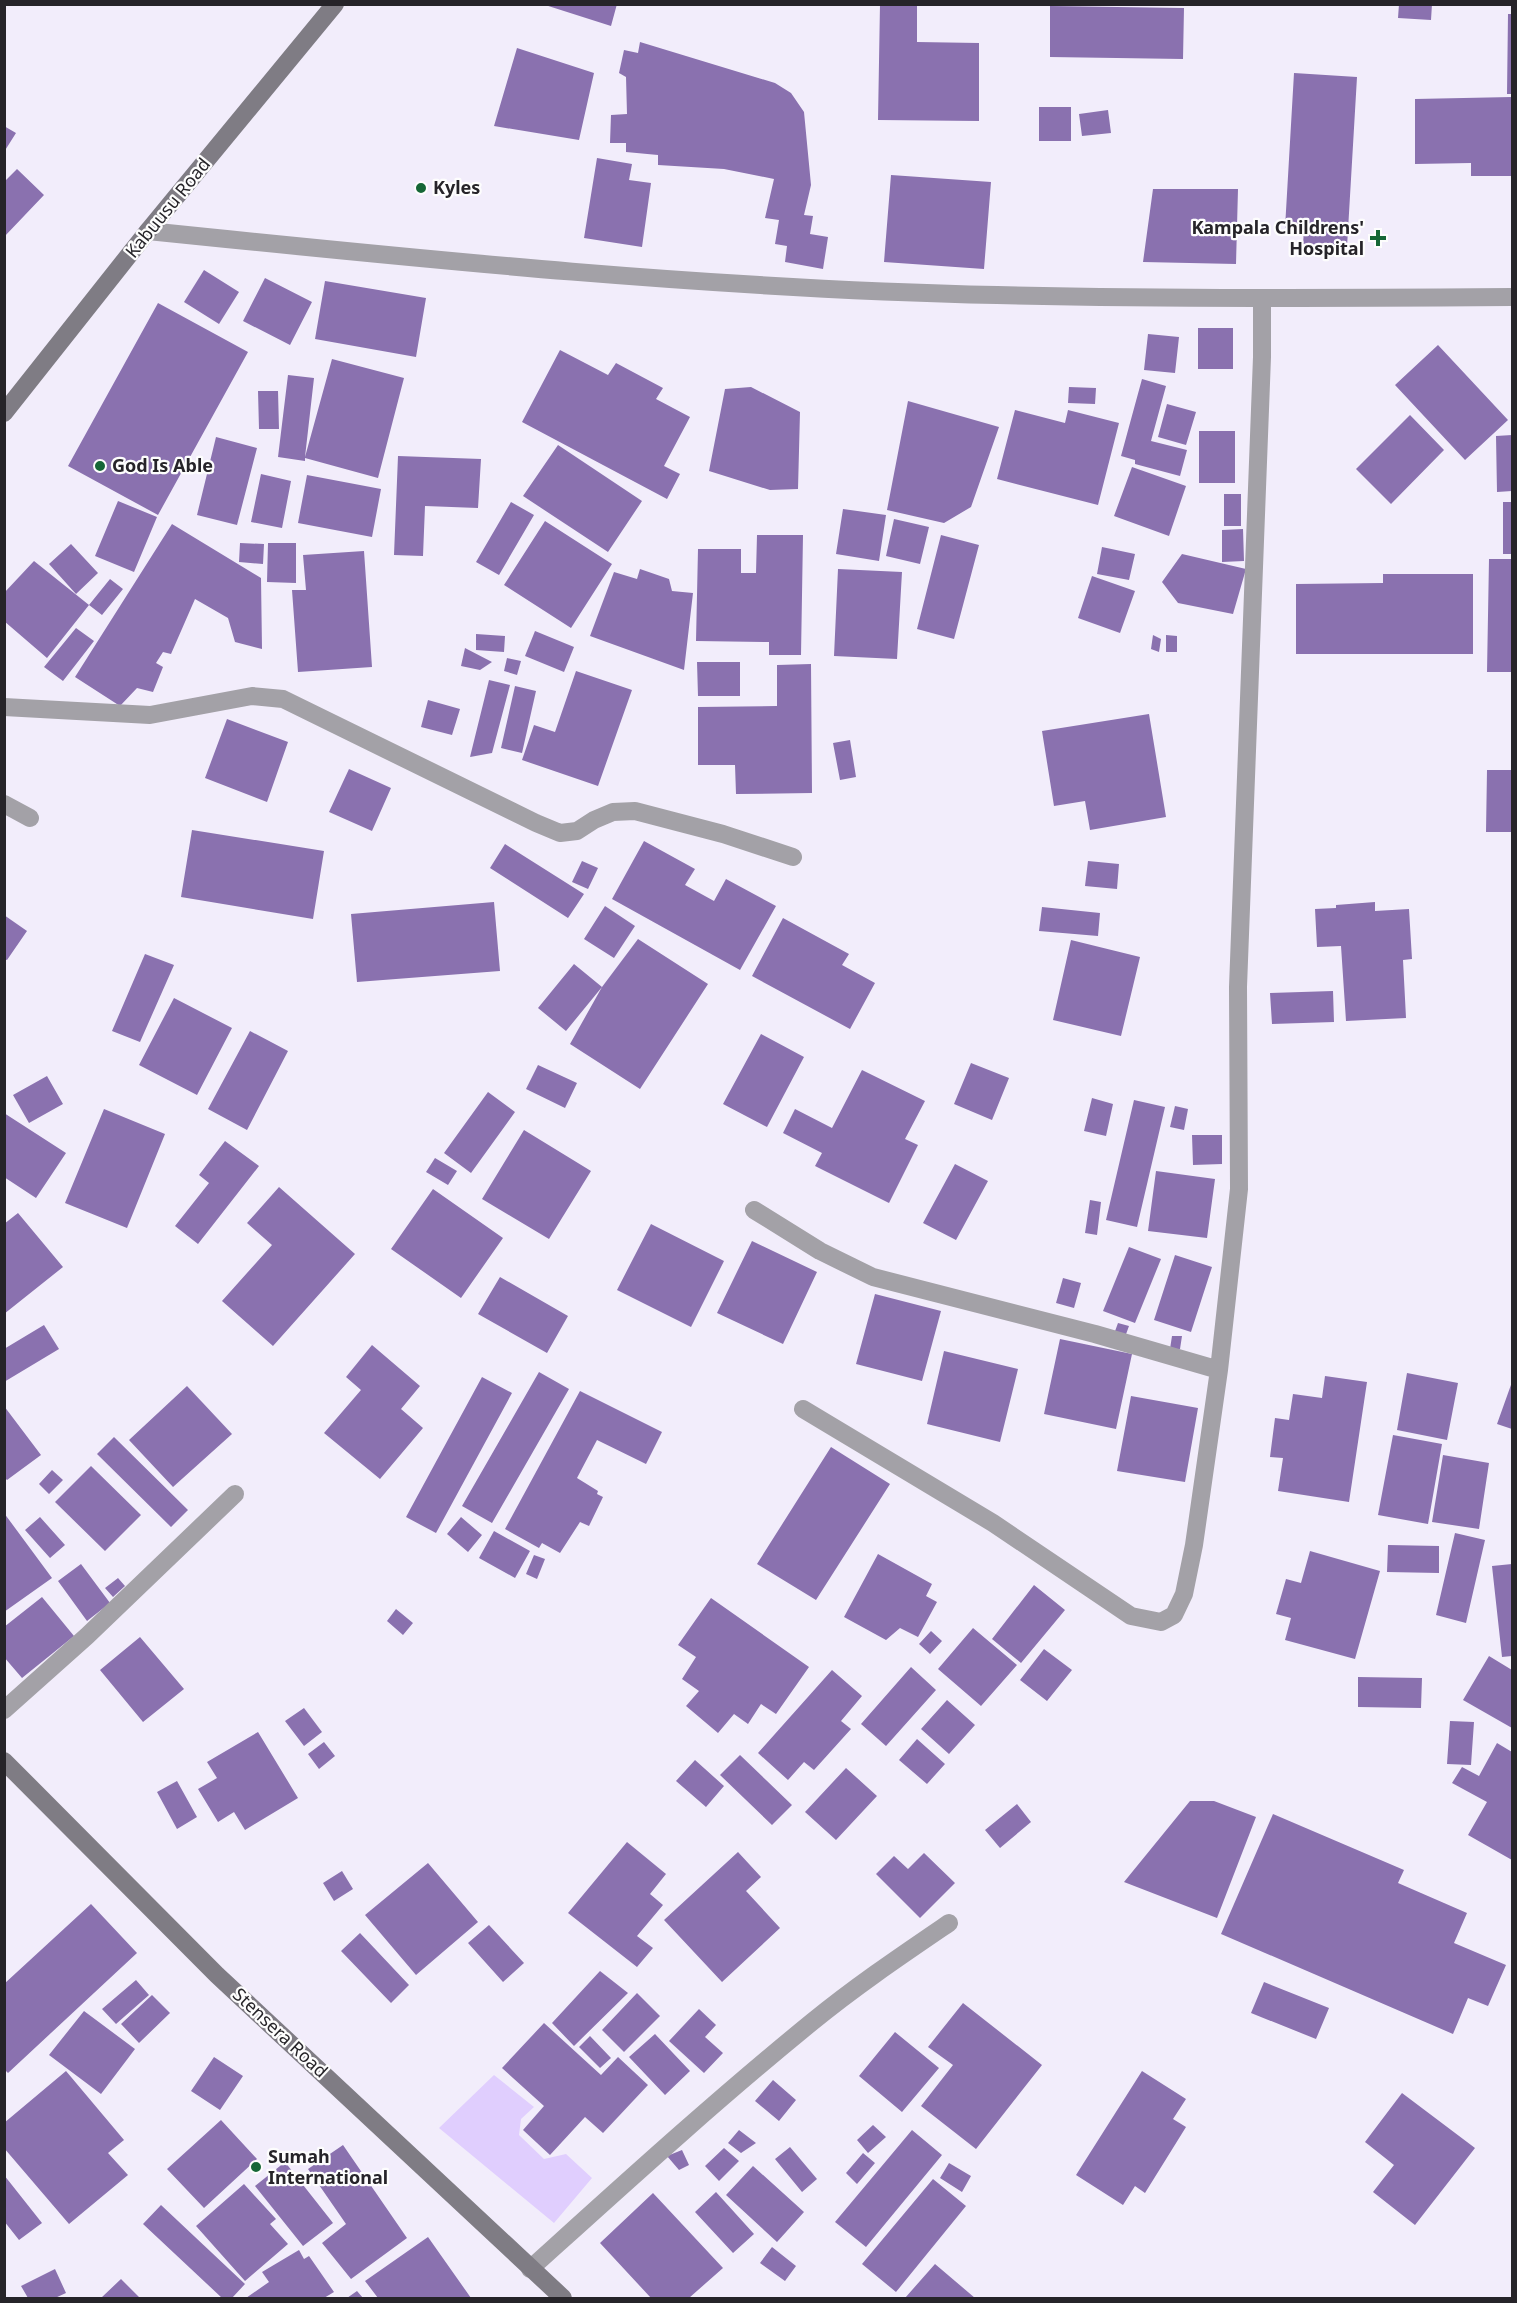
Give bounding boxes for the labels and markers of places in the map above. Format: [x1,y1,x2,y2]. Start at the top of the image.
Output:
place label: Kyles [433,175,480,199]
marker: Kyles [414,181,428,195]
place label: Kampala Childrens' Hospital [1191,215,1364,260]
marker: Kampala Childrens' Hospital [1369,229,1387,247]
place label: God Is Able [112,453,213,477]
marker: God Is Able [93,459,107,473]
place label: Sumah International [268,2144,388,2189]
marker: Sumah International [249,2160,263,2174]

